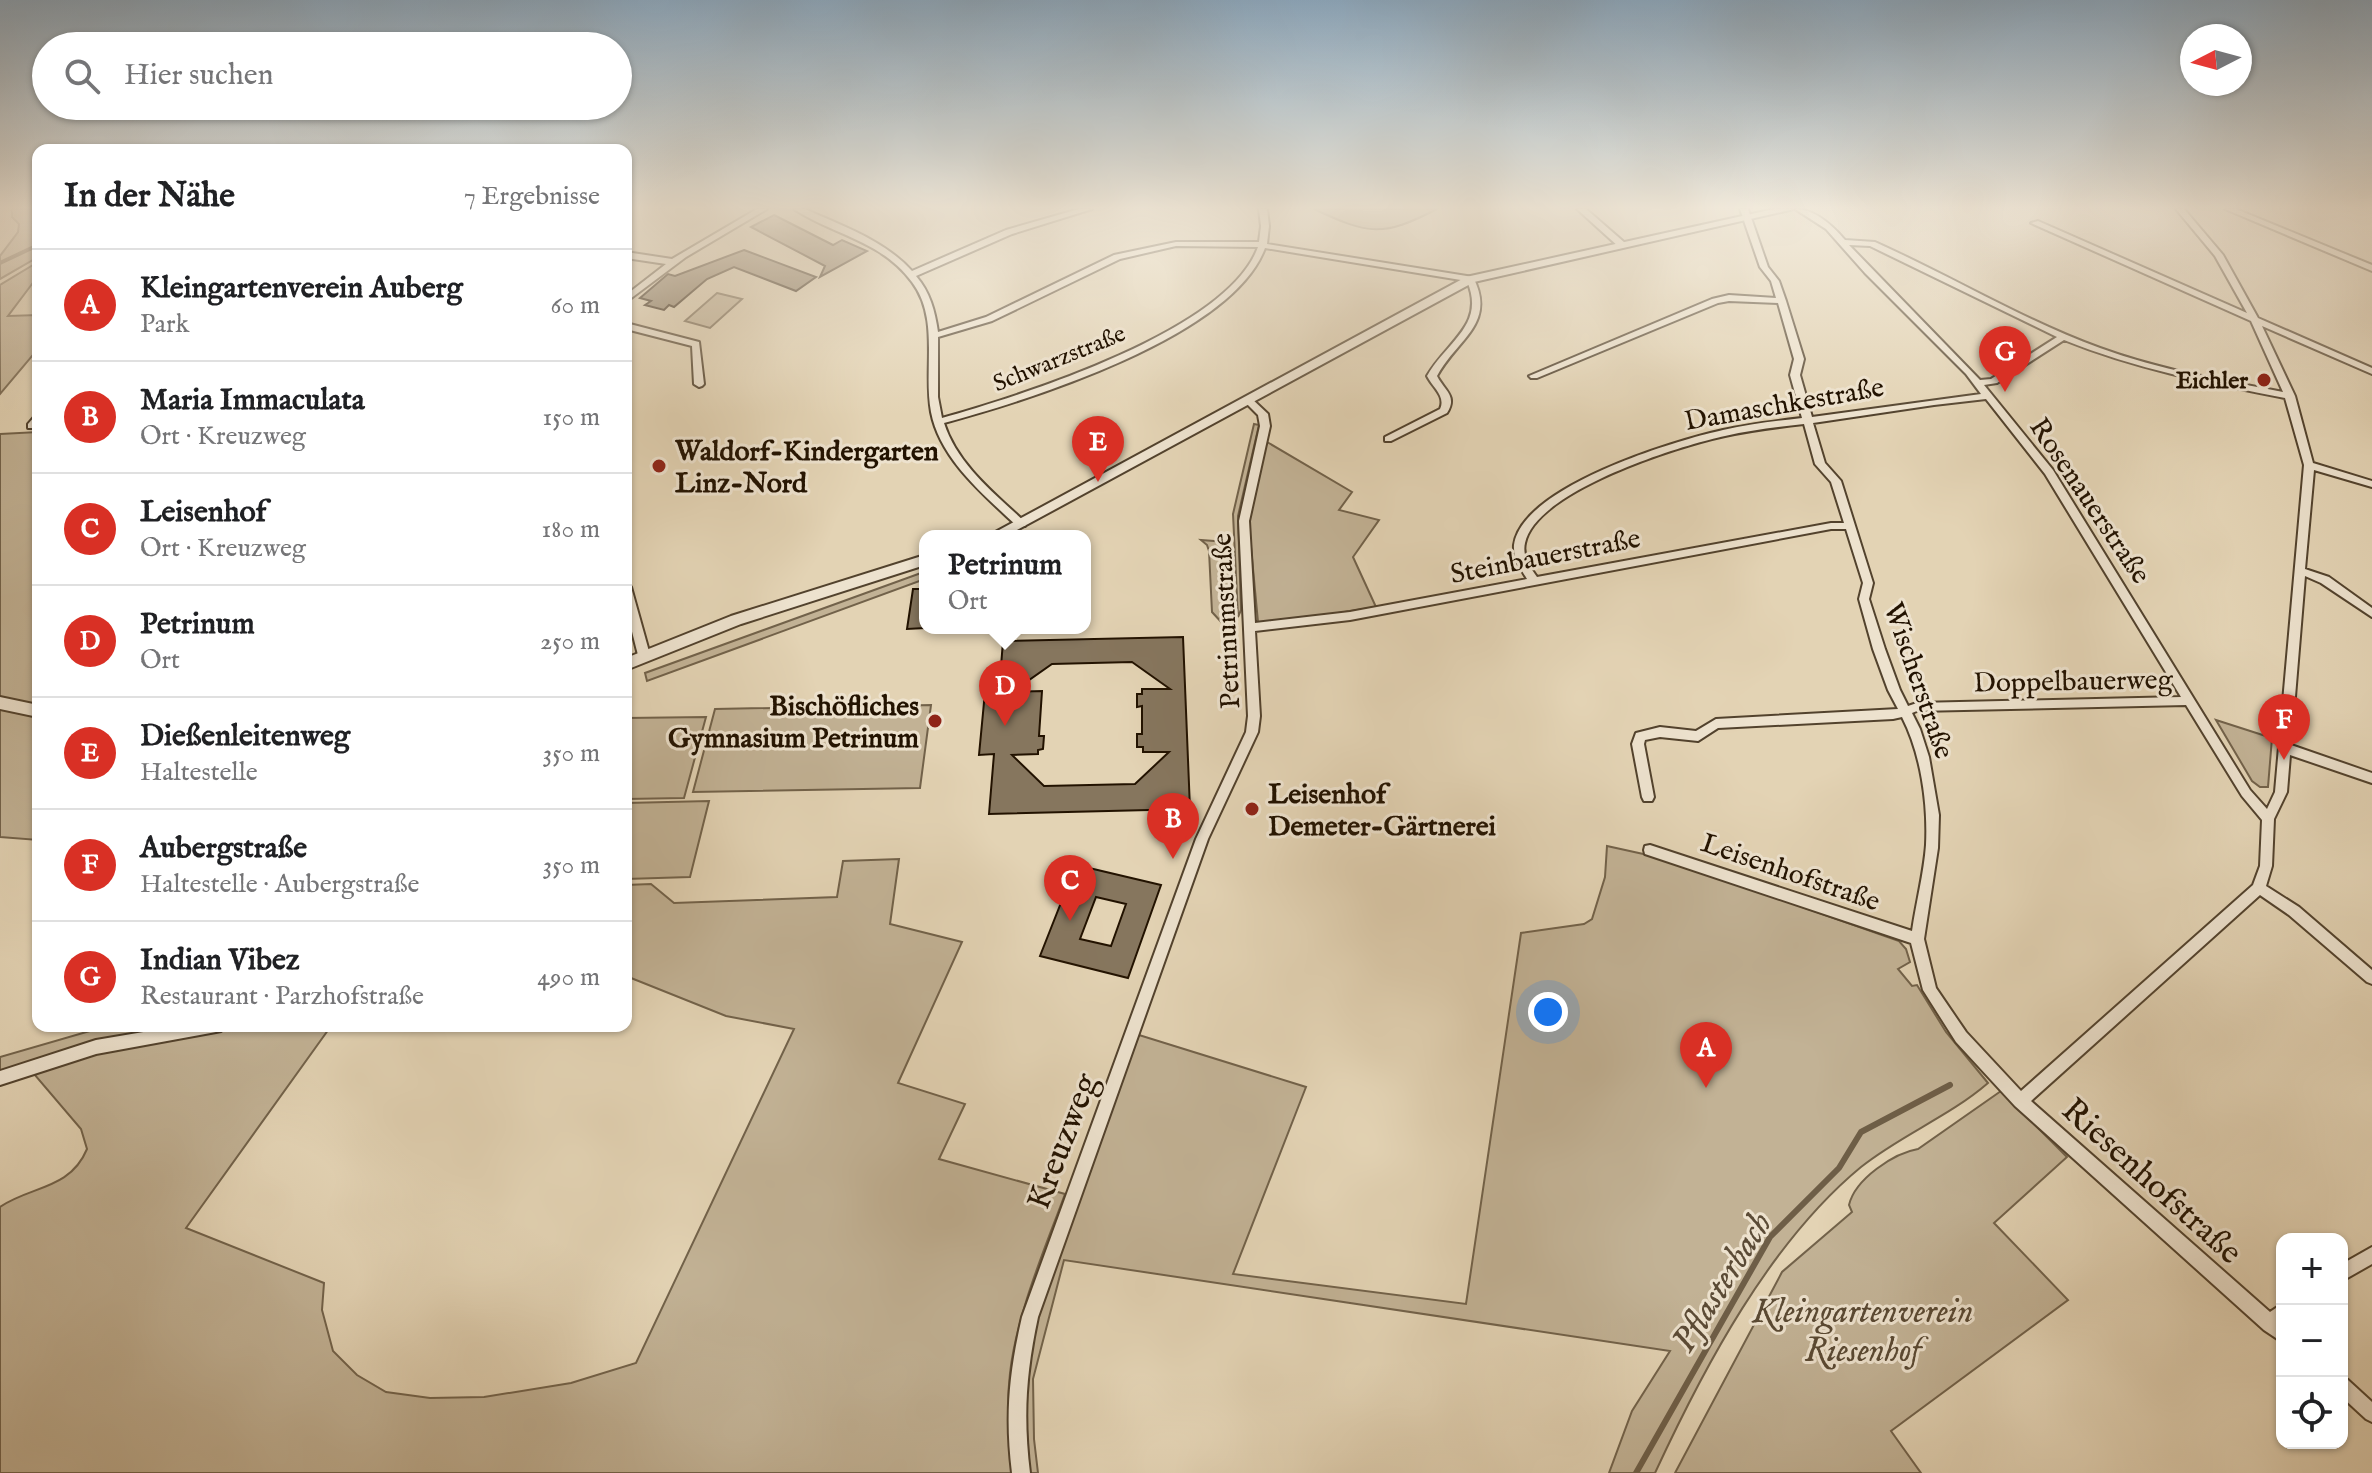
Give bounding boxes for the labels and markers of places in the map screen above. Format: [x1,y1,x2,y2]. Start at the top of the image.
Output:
pin: G [1979,326,2031,392]
place label: Eichler [2176,366,2248,397]
marker: Eichler [2255,371,2273,389]
pin: E [1072,416,1124,482]
place label: Waldorf-Kindergarten Linz-Nord [674,435,939,502]
marker: Waldorf-Kindergarten Linz-Nord [650,457,668,475]
pin: D [979,660,1031,726]
place label: Bischöfliches Gymnasium Petrinum [668,690,919,757]
pin: F [2258,694,2310,760]
marker: Bischöfliches Gymnasium Petrinum [926,712,944,730]
place label: Leisenhof Demeter-Gärtnerei [1268,778,1497,845]
pin: B [1147,793,1199,859]
marker: Leisenhof Demeter-Gärtnerei [1243,800,1261,818]
pin: C [1044,855,1096,921]
pin: A [1680,1022,1732,1088]

